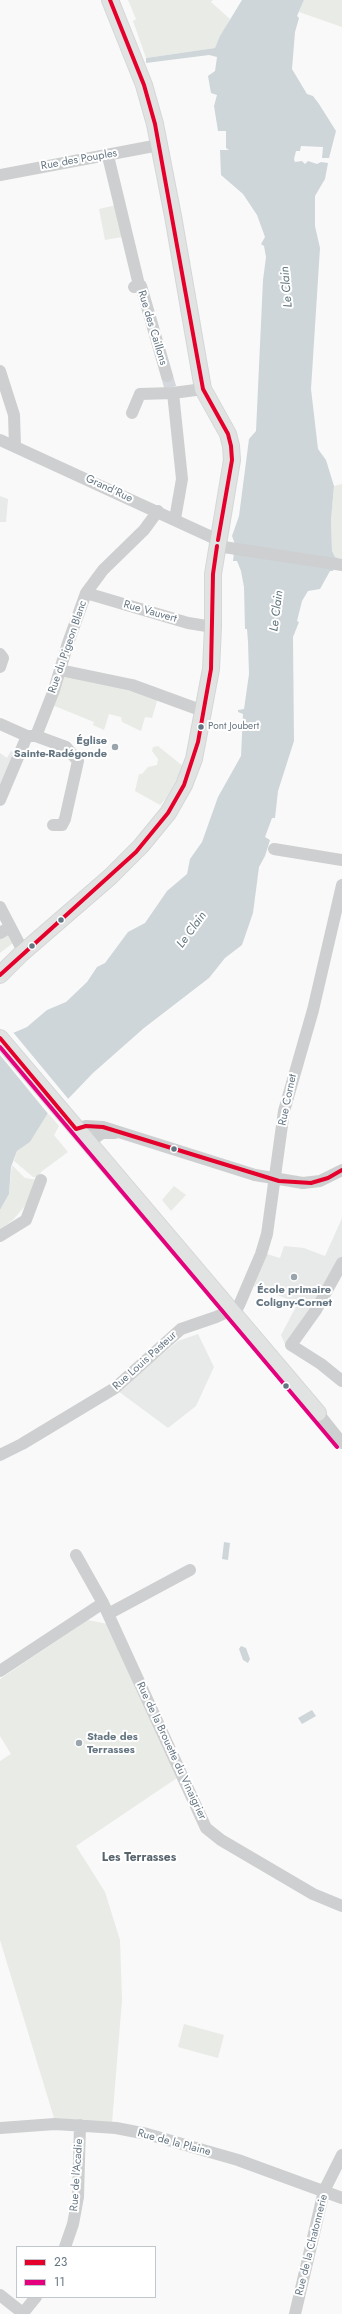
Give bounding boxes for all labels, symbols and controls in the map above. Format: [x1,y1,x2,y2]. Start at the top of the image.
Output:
street label: Rue des Pouples [40,147,118,173]
water label: Le Clain [278,266,296,308]
street label: Rue des Caillons [134,289,170,367]
street label: Grand'Rue [83,472,135,506]
water label: Le Clain [267,590,287,632]
street label: Rue Vauvert [122,598,178,626]
street label: Rue du Pigeon Blanc [46,599,90,695]
place label: Pont Joubert [208,721,259,733]
marker: Pont Joubert [196,722,206,732]
place label: Église Sainte-Radégonde [14,734,107,760]
marker: Église Sainte-Radégonde [110,742,120,752]
water label: Le Clain [174,909,210,951]
unlabelled marker [56,915,66,925]
unlabelled marker [27,941,37,951]
street label: Rue Cornet [276,1073,300,1127]
unlabelled marker [169,1144,179,1154]
marker: École primaire Coligny-Cornet [289,1272,299,1282]
place label: École primaire Coligny-Cornet [256,1283,332,1309]
street label: Rue Louis Pasteur [110,1329,180,1393]
unlabelled marker [281,1381,291,1391]
street label: Rue de la Brouette du Vinaigrier [133,1680,209,1822]
place label: Stade des Terrasses [87,1730,138,1756]
marker: Stade des Terrasses [74,1738,84,1748]
district label: Les Terrasses [102,1851,176,1865]
street label: Rue de la Plaine [136,2127,212,2159]
street label: Rue de l'Acadie [68,2138,86,2212]
street label: Rue de la Chatonnerie [293,2193,331,2297]
legend [16,2246,156,2298]
text: 23 [54,2253,67,2271]
text: 11 [54,2273,65,2291]

